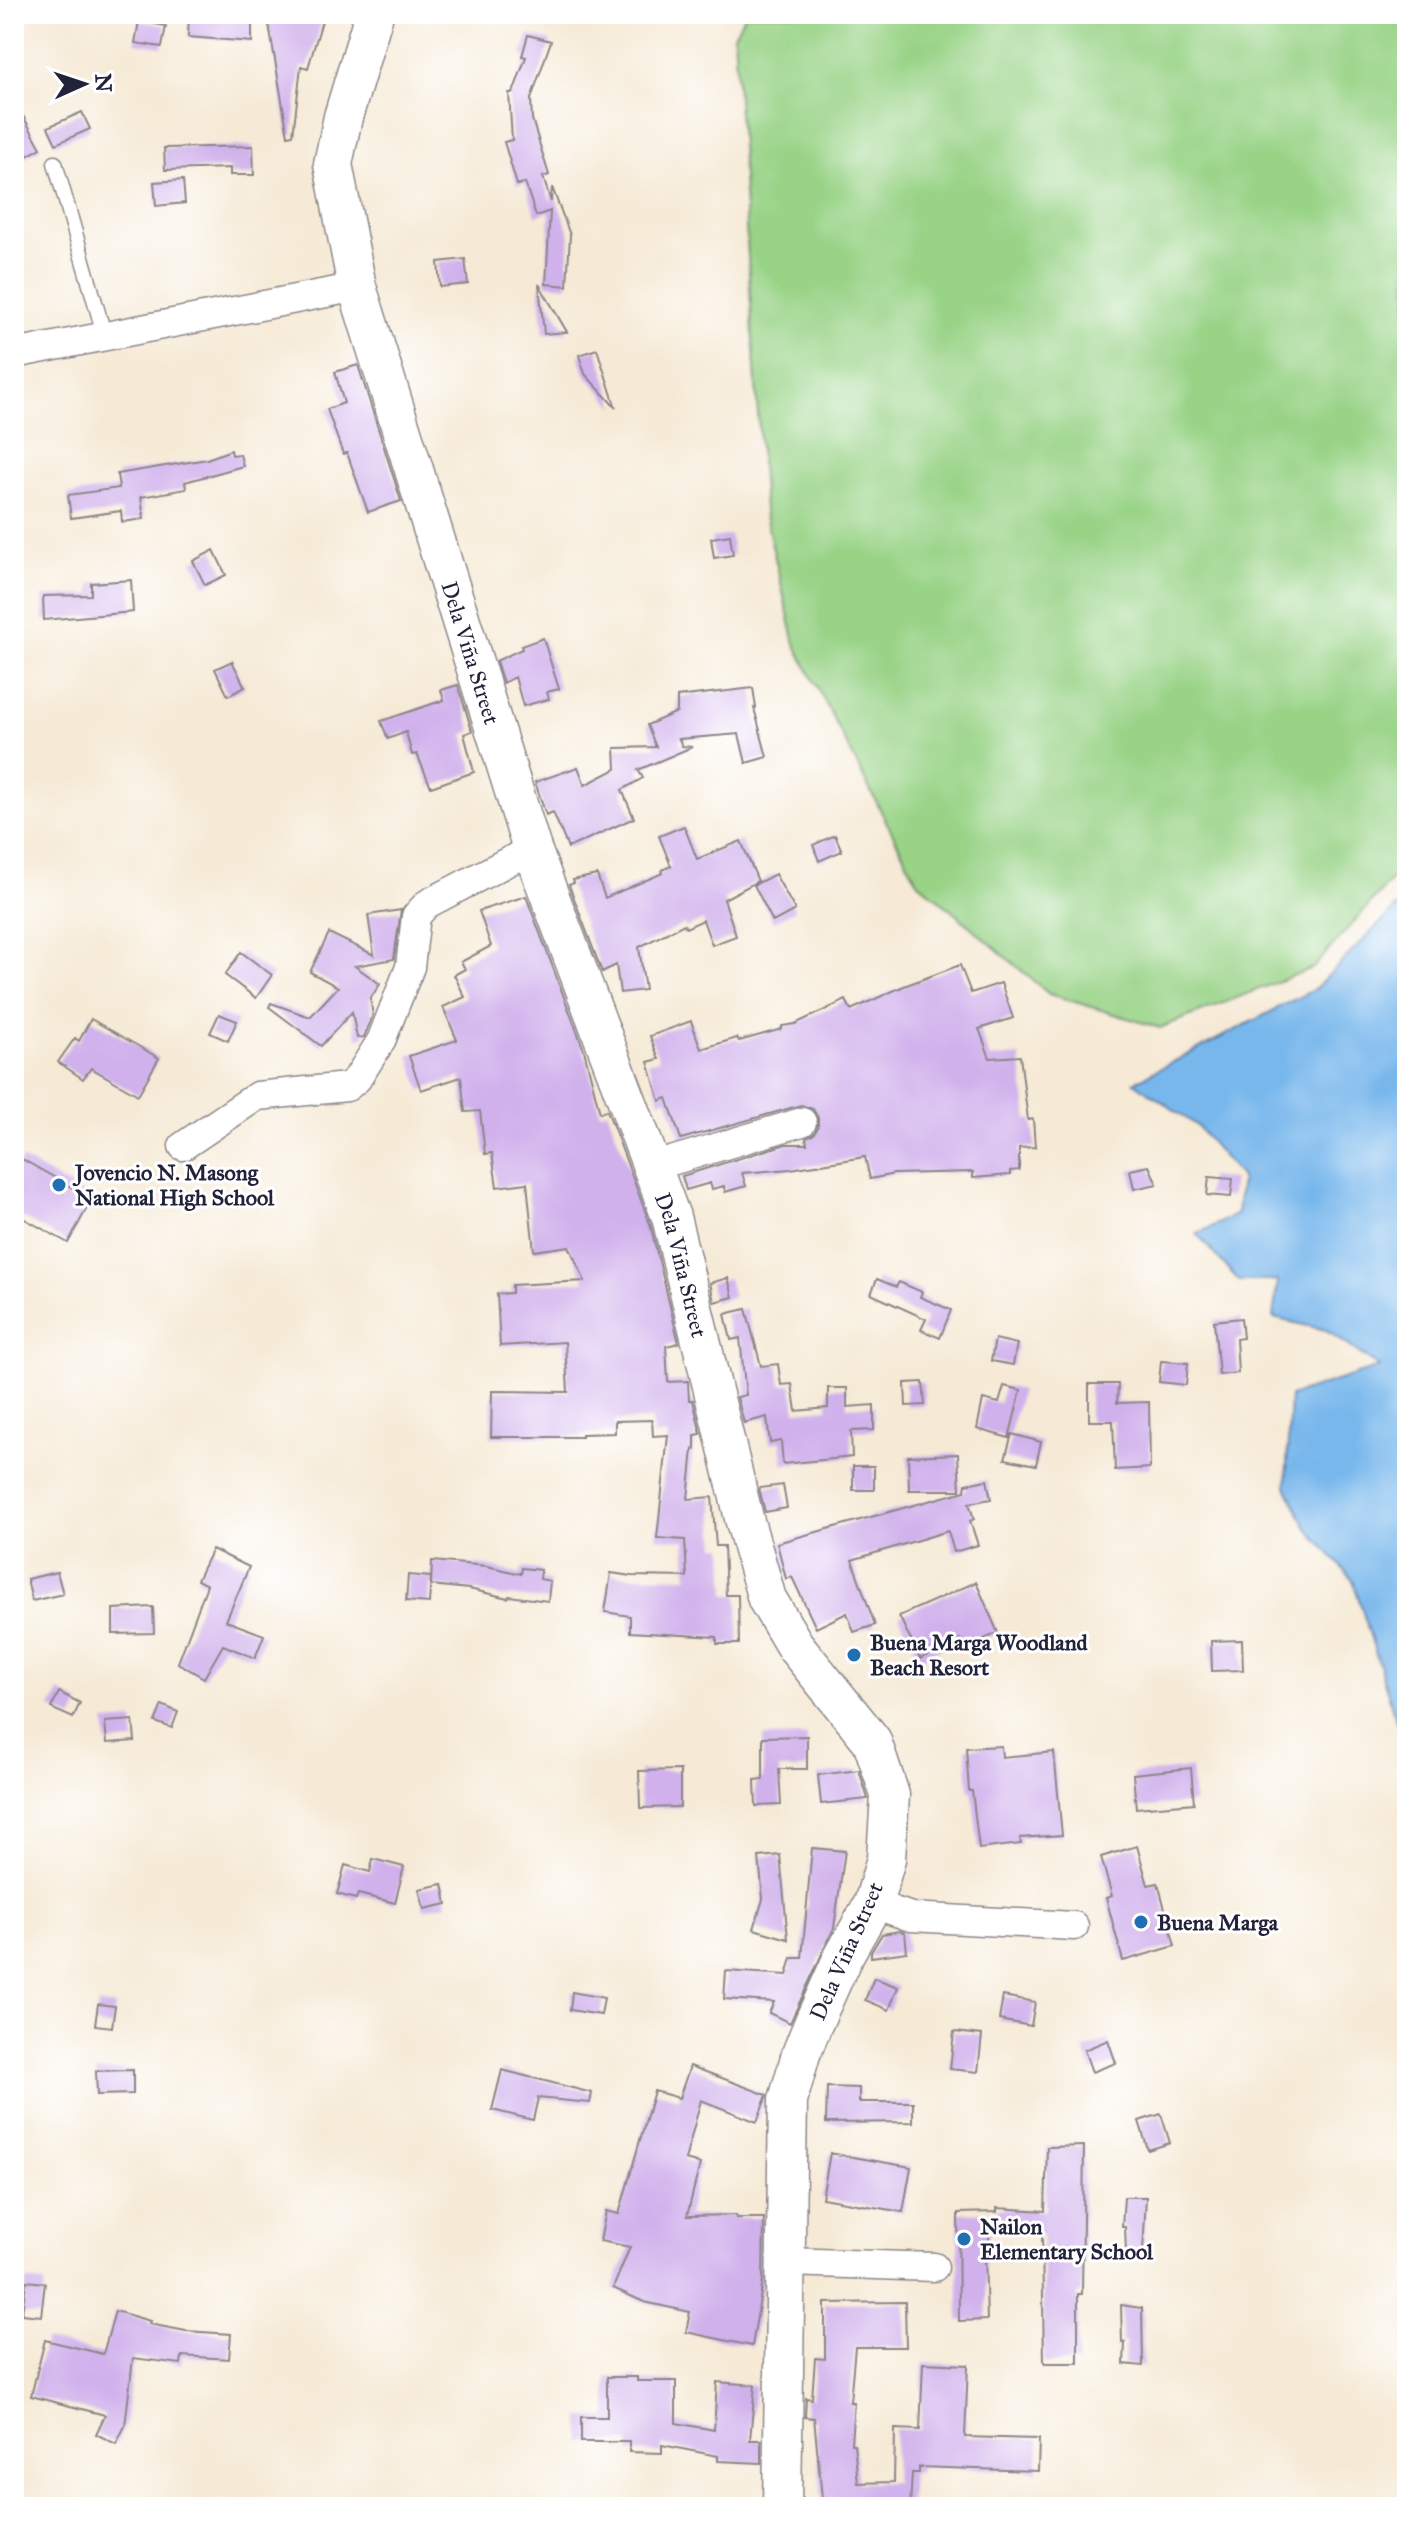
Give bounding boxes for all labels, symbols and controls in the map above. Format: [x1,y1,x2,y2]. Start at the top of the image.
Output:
north arrow [44,44,124,124]
text: N [90,73,117,93]
street label: Dela Viña Street [435,578,505,728]
place label: Jovencio N. Masong National High School [72,1159,275,1211]
marker: Jovencio N. Masong National High School [50,1176,68,1194]
street label: Dela Viña Street [649,1189,713,1340]
place label: Buena Marga Woodland Beach Resort [870,1629,1089,1681]
marker: Buena Marga Woodland Beach Resort [845,1646,863,1664]
street label: Dela Viña Street [804,1878,889,2024]
place label: Buena Marga [1157,1909,1279,1936]
marker: Buena Marga [1132,1913,1150,1931]
place label: Nailon Elementary School [980,2213,1154,2265]
marker: Nailon Elementary School [955,2230,973,2248]

